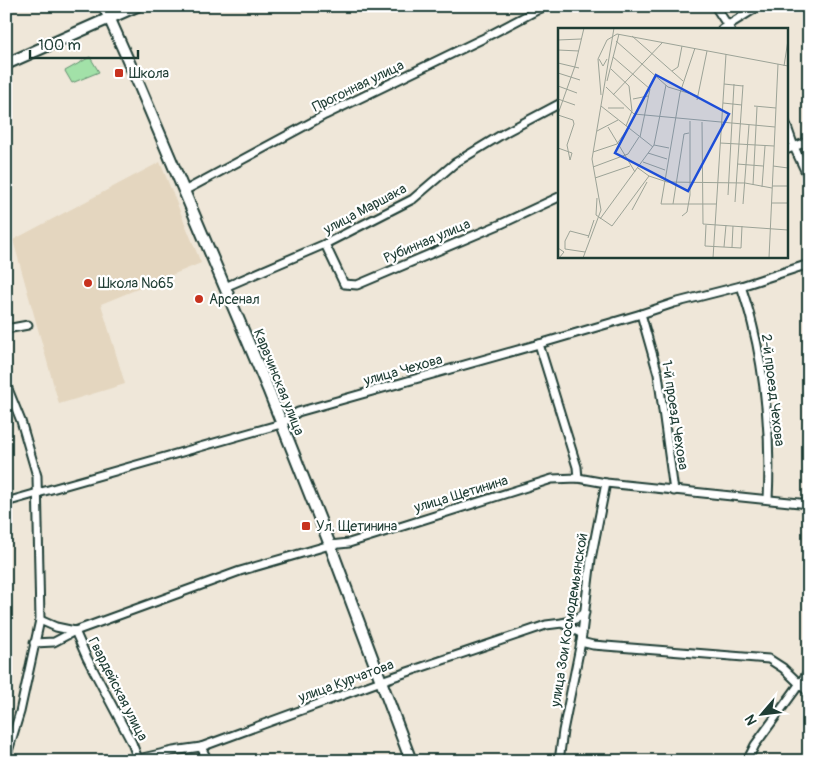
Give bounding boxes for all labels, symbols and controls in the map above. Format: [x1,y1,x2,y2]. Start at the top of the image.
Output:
scale bar [30,28,138,60]
inset map [558,28,788,258]
text: 100 m [38,36,81,55]
street label: Прогонная улица [309,56,407,116]
place label: Школа [129,65,169,82]
marker: Школа [113,67,125,79]
street label: улица Маршака [320,180,409,238]
street label: Рубинная улица [381,215,473,267]
place label: Школа №65 [98,275,174,292]
marker: Школа №65 [82,277,94,289]
place label: Арсенал [209,291,260,308]
marker: Арсенал [193,293,205,305]
street label: Карачинская улица [250,326,308,438]
street label: 2-й проезд Чехова [758,333,788,447]
street label: улица Чехова [361,351,444,390]
street label: 1-й проезд Чехова [658,359,692,471]
street label: улица Щетинина [411,472,510,517]
place label: Ул. Щетинина [316,518,397,535]
marker: Ул. Щетинина [300,520,312,532]
street label: улица Зои Космодемьянской [547,532,591,709]
street label: Гвардейская улица [85,634,151,744]
street label: улица Курчатова [295,656,396,706]
north arrow [738,690,788,740]
text: N [741,712,761,728]

